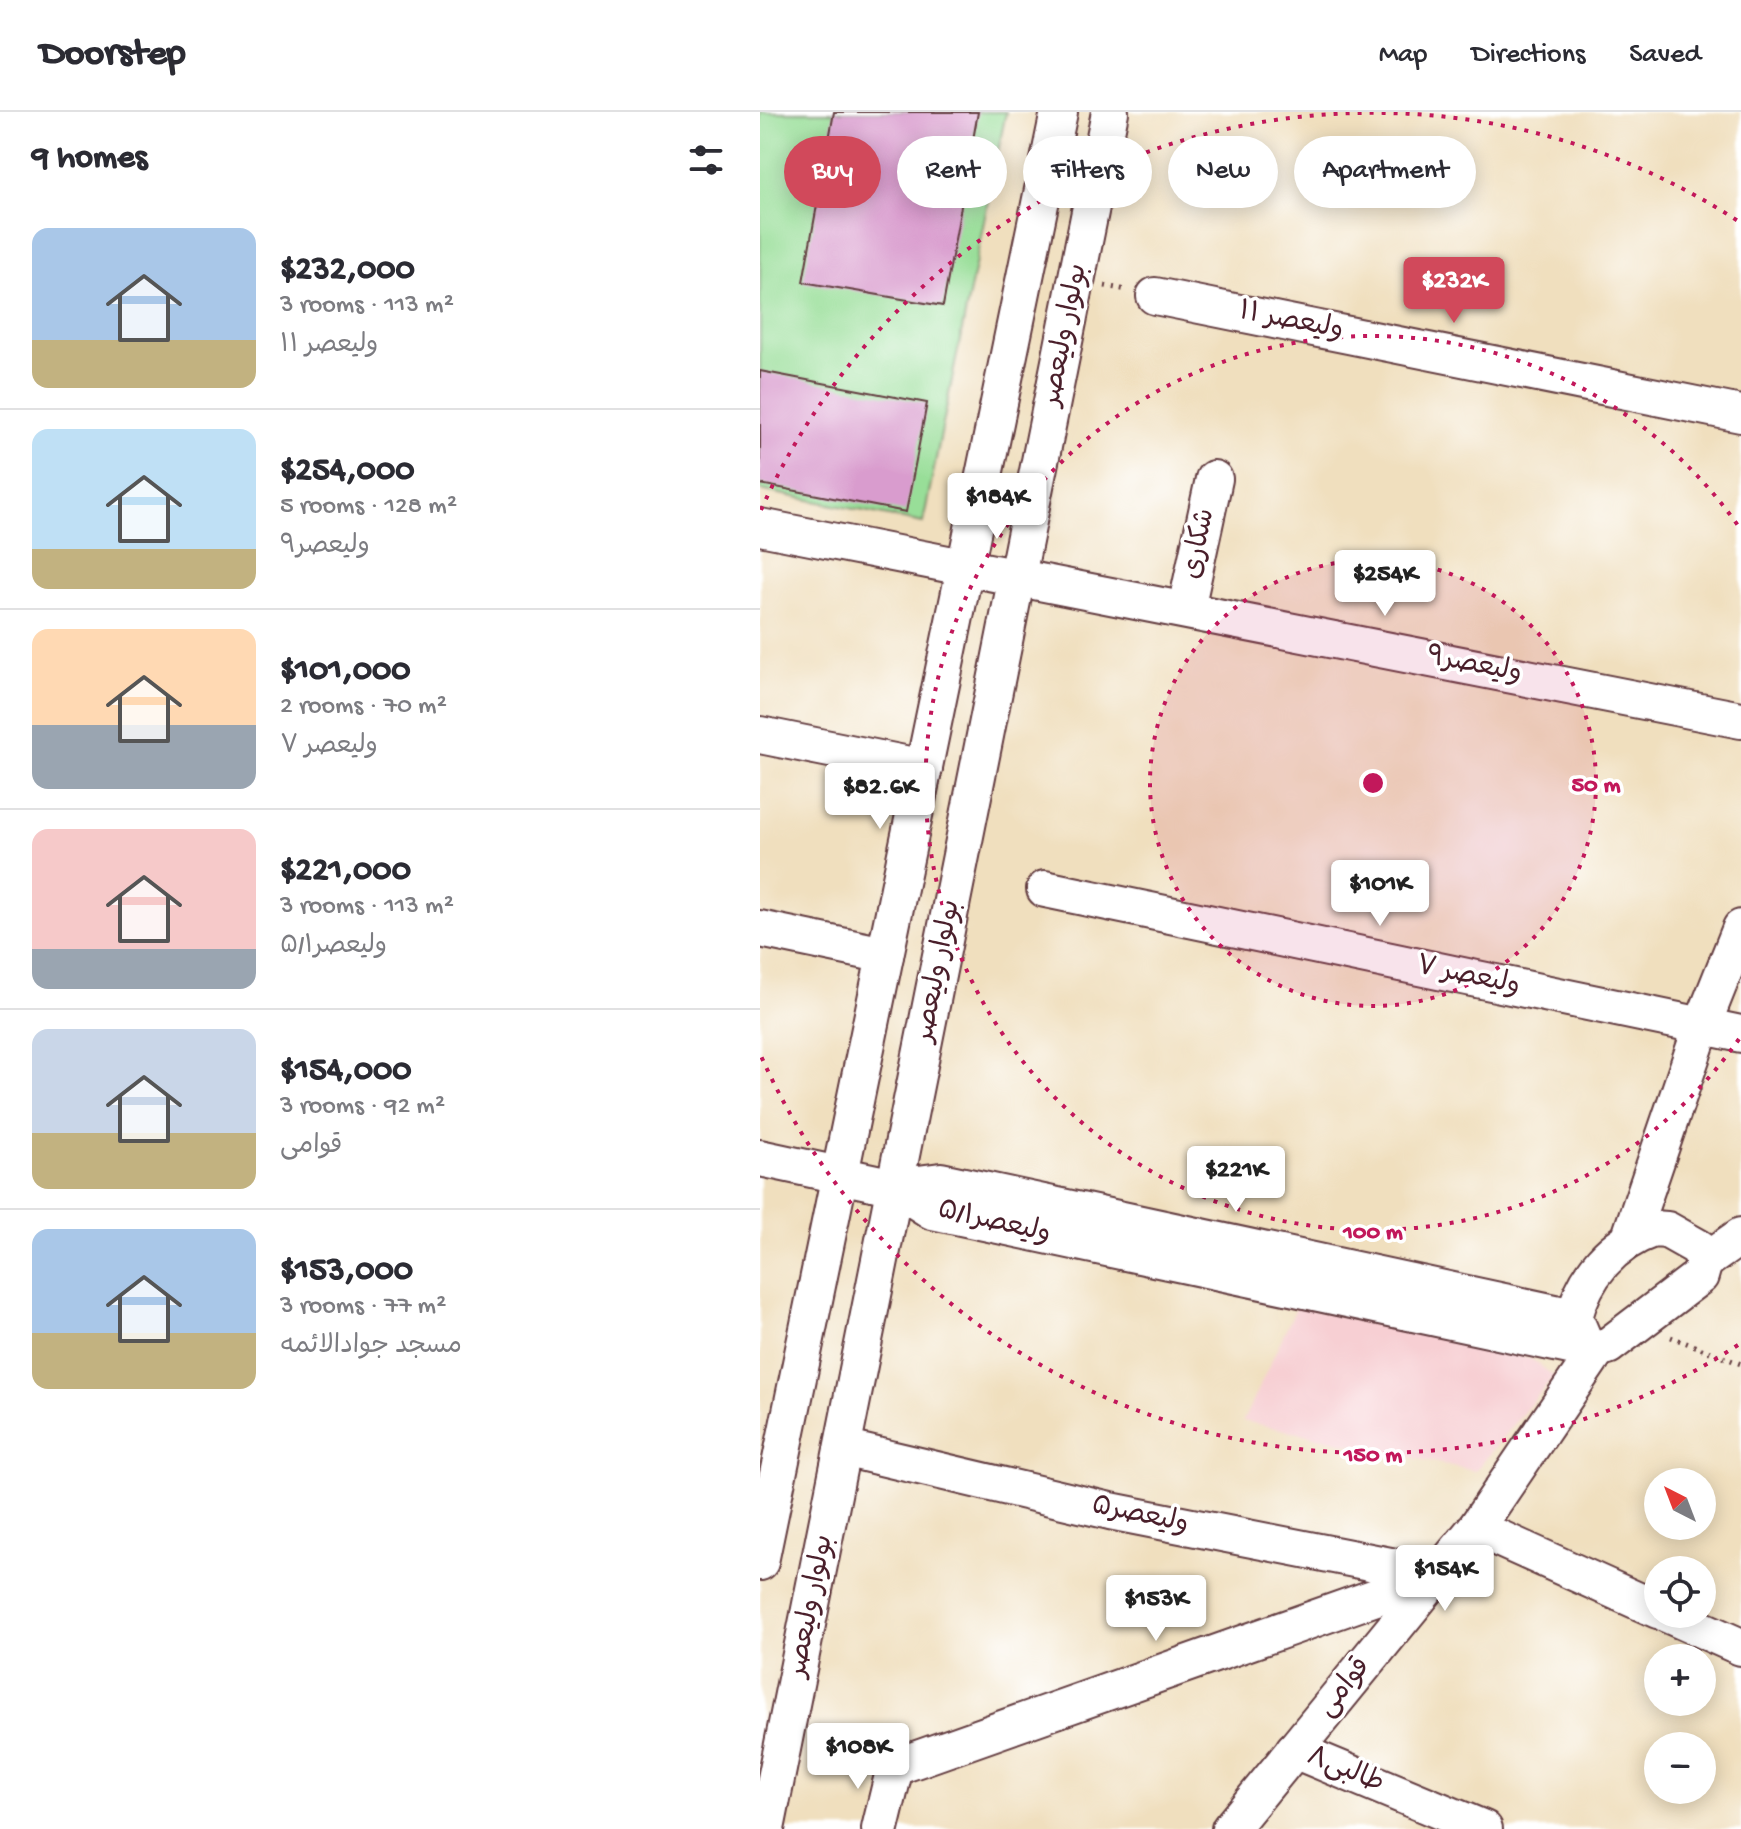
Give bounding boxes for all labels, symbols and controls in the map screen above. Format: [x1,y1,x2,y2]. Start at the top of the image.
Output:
text: Doorstep [40,33,186,77]
text: Map [1379,39,1427,72]
text: Directions [1471,39,1585,72]
text: Saved [1629,39,1701,72]
chip: Buy [784,136,881,208]
chip: Rent [897,136,1007,208]
chip: Filters [1023,136,1152,208]
chip: New [1168,136,1278,208]
chip: Apartment [1294,136,1476,208]
icon: filters [684,138,728,182]
text: 9 homes [32,140,147,180]
text: $232,000 [280,251,415,291]
pin: $232K [1398,257,1510,325]
icon: home [96,260,192,356]
street label: بولوار ولیعصر [1036,261,1096,411]
text: $232K [1422,267,1487,298]
text: 3 rooms · 113 m² [280,291,454,322]
street label: ولیعصر ۱۱ [1236,296,1346,348]
text: ولیعصر ۱۱ [280,331,378,362]
text: $254,000 [280,452,415,492]
icon: home [96,461,192,557]
pin: $184K [941,473,1053,541]
text: $184K [965,483,1029,514]
text: 5 rooms · 128 m² [280,492,457,523]
street label: شکاری [1176,506,1224,582]
text: ولیعصر۹ [280,532,370,563]
pin: $254K [1329,550,1441,618]
text: $254K [1353,560,1417,591]
street label: ولیعصر۹ [1423,641,1525,691]
text: $101,000 [280,652,411,692]
icon: home [96,661,192,757]
text: 2 rooms · 70 m² [280,692,447,723]
text: ولیعصر ۷ [280,732,378,763]
pin: $82.6K [815,763,945,831]
centre of rings [1359,769,1387,797]
text: 50 m [1572,772,1620,801]
text: $82.6K [843,773,917,804]
text: $221,000 [280,852,411,892]
pin: $101K [1324,860,1436,928]
icon: home [96,861,192,957]
text: $101K [1349,870,1411,901]
text: 3 rooms · 113 m² [280,892,454,923]
street label: بولوار ولیعصر [909,897,969,1047]
text: ولیعصر۵/۱ [280,932,387,963]
street label: ولیعصر ۷ [1413,950,1523,1004]
text: $154,000 [280,1052,412,1092]
icon: home [96,1061,192,1157]
text: 3 rooms · 92 m² [280,1092,445,1123]
text: قوامی [280,1132,342,1163]
pin: $221K [1180,1146,1292,1214]
text: $221K [1205,1156,1267,1187]
street label: ولیعصر۵/۱ [934,1194,1054,1252]
text: 100 m [1342,1219,1403,1248]
text: $153,000 [280,1252,413,1292]
icon: home [96,1261,192,1357]
text: 3 rooms · 77 m² [280,1292,446,1323]
text: مسجد جوادالائمه [280,1332,462,1363]
text: 150 m [1343,1442,1402,1471]
north arrow [1644,1468,1716,1540]
map controls [1644,1468,1716,1804]
street label: ولیعصر۵ [1088,1490,1192,1542]
street label: بولوار ولیعصر [782,1532,842,1682]
pin: $154K [1389,1545,1501,1613]
text: $154K [1414,1555,1476,1586]
button: locate [1644,1556,1716,1628]
pin: $153K [1100,1575,1212,1643]
text: $153K [1124,1585,1188,1616]
button: + [1644,1644,1716,1716]
street label: قوامی [1311,1652,1379,1724]
pin: $108K [802,1723,914,1791]
button: − [1644,1732,1716,1804]
text: $108K [825,1733,891,1764]
street label: طالبی۸ [1301,1741,1389,1801]

